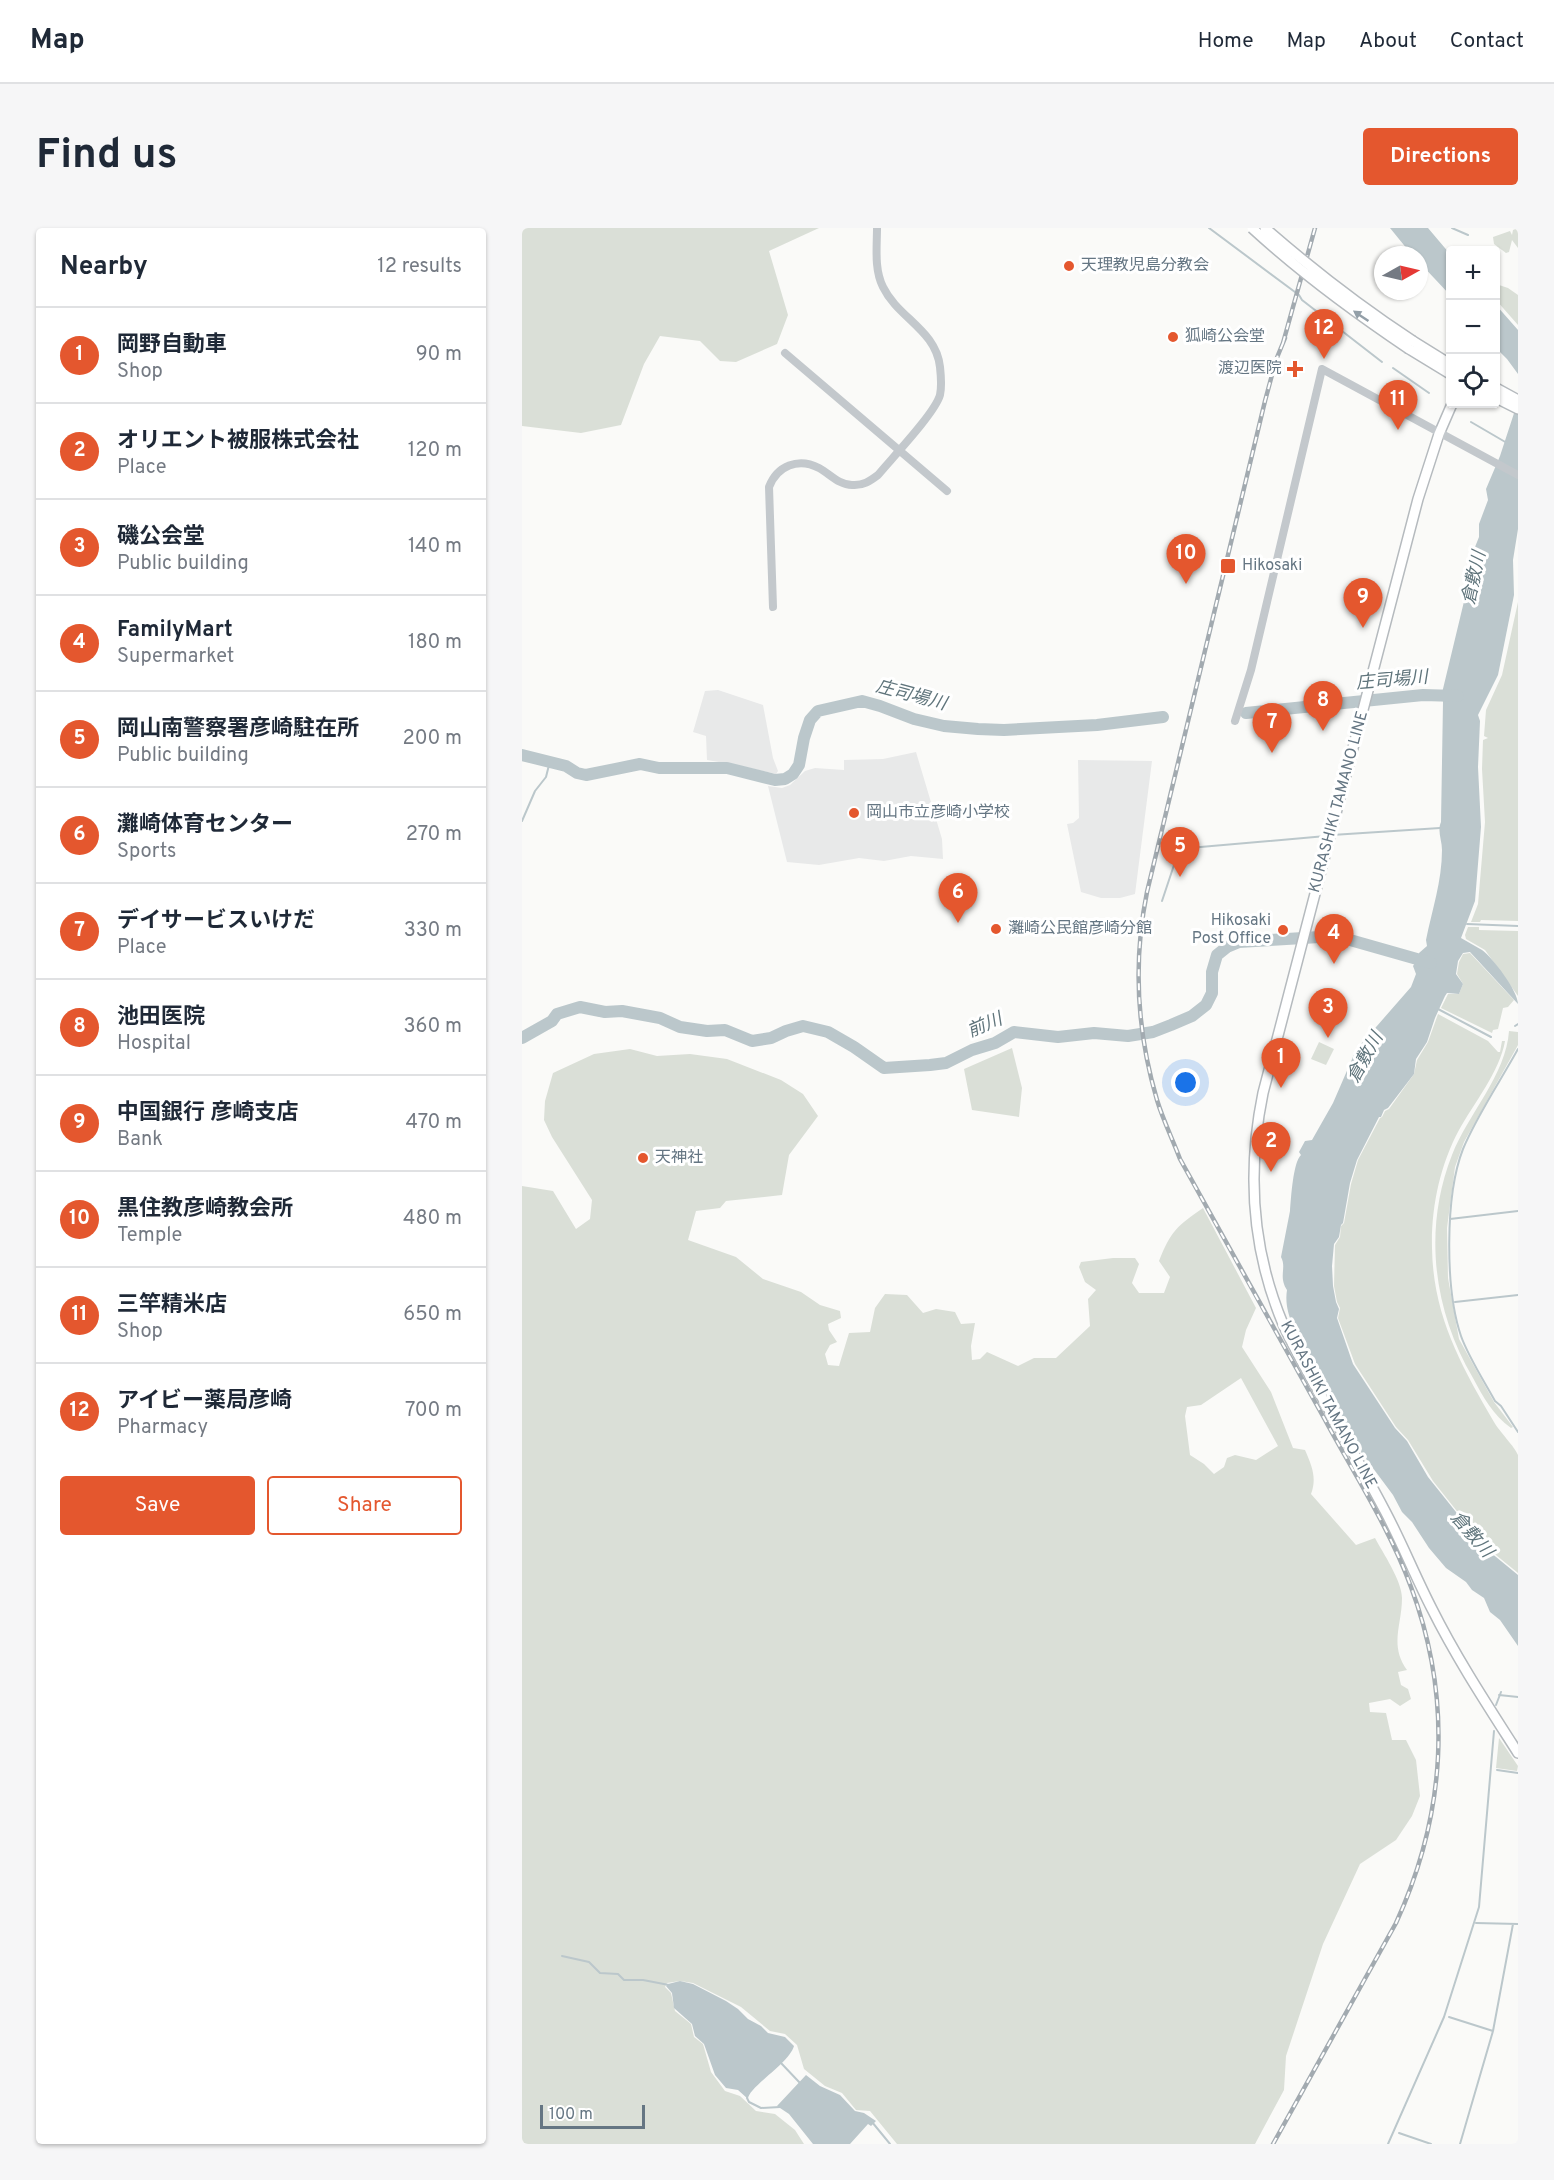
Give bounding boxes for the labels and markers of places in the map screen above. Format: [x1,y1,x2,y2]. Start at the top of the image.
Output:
place label: 天理教児島分教会 [1081,256,1209,276]
marker: 天理教児島分教会 [1062,259,1076,273]
pin: 12 [1304,310,1344,359]
place label: 狐崎公会堂 [1185,327,1265,347]
marker: 狐崎公会堂 [1166,330,1180,344]
place label: 渡辺医院 [1218,359,1282,379]
marker: 渡辺医院 [1286,360,1304,378]
pin: 11 [1378,380,1418,430]
pin: 10 [1166,534,1206,584]
place label: Hikosaki [1242,556,1302,576]
marker: Hikosaki [1219,557,1237,575]
pin: 9 [1344,578,1382,628]
pin: 8 [1304,682,1342,731]
pin: 7 [1252,704,1292,753]
place label: 岡山市立彦崎小学校 [866,803,1010,823]
marker: 岡山市立彦崎小学校 [847,806,861,820]
pin: 5 [1160,828,1200,877]
pin: 6 [938,874,978,923]
place label: Hikosaki Post Office [1192,911,1271,949]
pin: 4 [1314,914,1354,964]
place label: 灘崎公民館彦崎分館 [1008,919,1152,939]
marker: 灘崎公民館彦崎分館 [989,922,1003,936]
marker: Hikosaki Post Office [1276,923,1290,937]
pin: 3 [1308,988,1348,1038]
pin: 1 [1262,1038,1300,1088]
pin: 2 [1252,1122,1290,1172]
place label: 天神社 [655,1148,703,1168]
marker: 天神社 [636,1151,650,1165]

